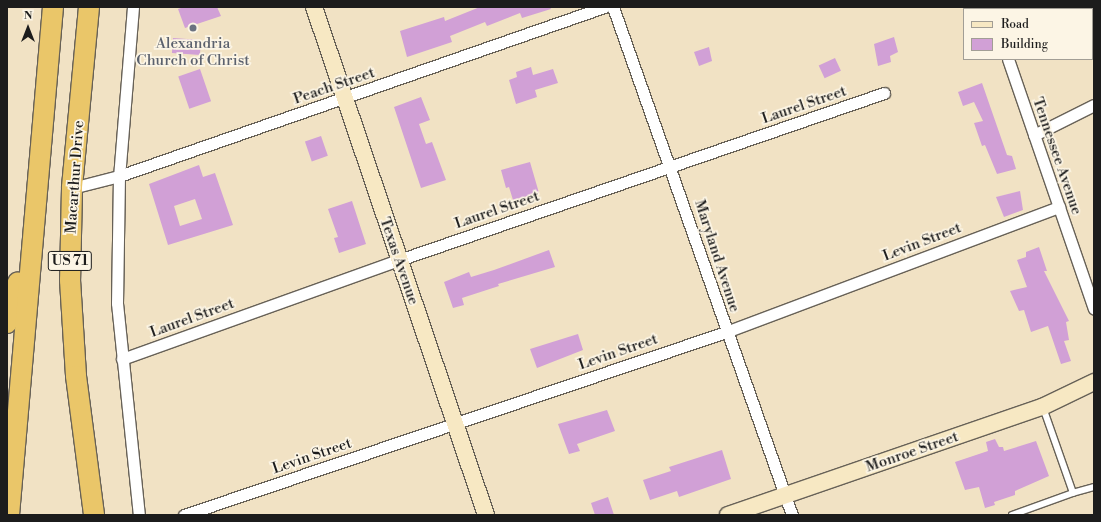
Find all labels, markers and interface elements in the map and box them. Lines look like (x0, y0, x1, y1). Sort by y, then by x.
north arrow (8, 8, 48, 48)
legend (963, 8, 1093, 60)
text: N (24, 9, 32, 23)
text: Road (1001, 17, 1029, 32)
marker: Alexandria Church of Christ (188, 23, 198, 33)
place label: Alexandria Church of Christ (136, 34, 250, 69)
text: Building (1001, 37, 1048, 52)
street label: Peach Street (291, 64, 377, 108)
street label: Laurel Street (759, 82, 849, 128)
street label: Tennessee Avenue (1028, 95, 1086, 217)
street label: Macarthur Drive (62, 120, 88, 234)
street label: Laurel Street (452, 187, 542, 233)
street label: Maryland Avenue (690, 197, 744, 315)
street label: Texas Avenue (376, 215, 422, 307)
street label: Levin Street (880, 219, 964, 265)
road number: US 71 (47, 249, 93, 273)
street label: Laurel Street (147, 294, 237, 342)
street label: Levin Street (576, 330, 660, 374)
street label: Monroe Street (863, 428, 961, 476)
street label: Levin Street (270, 434, 354, 478)

